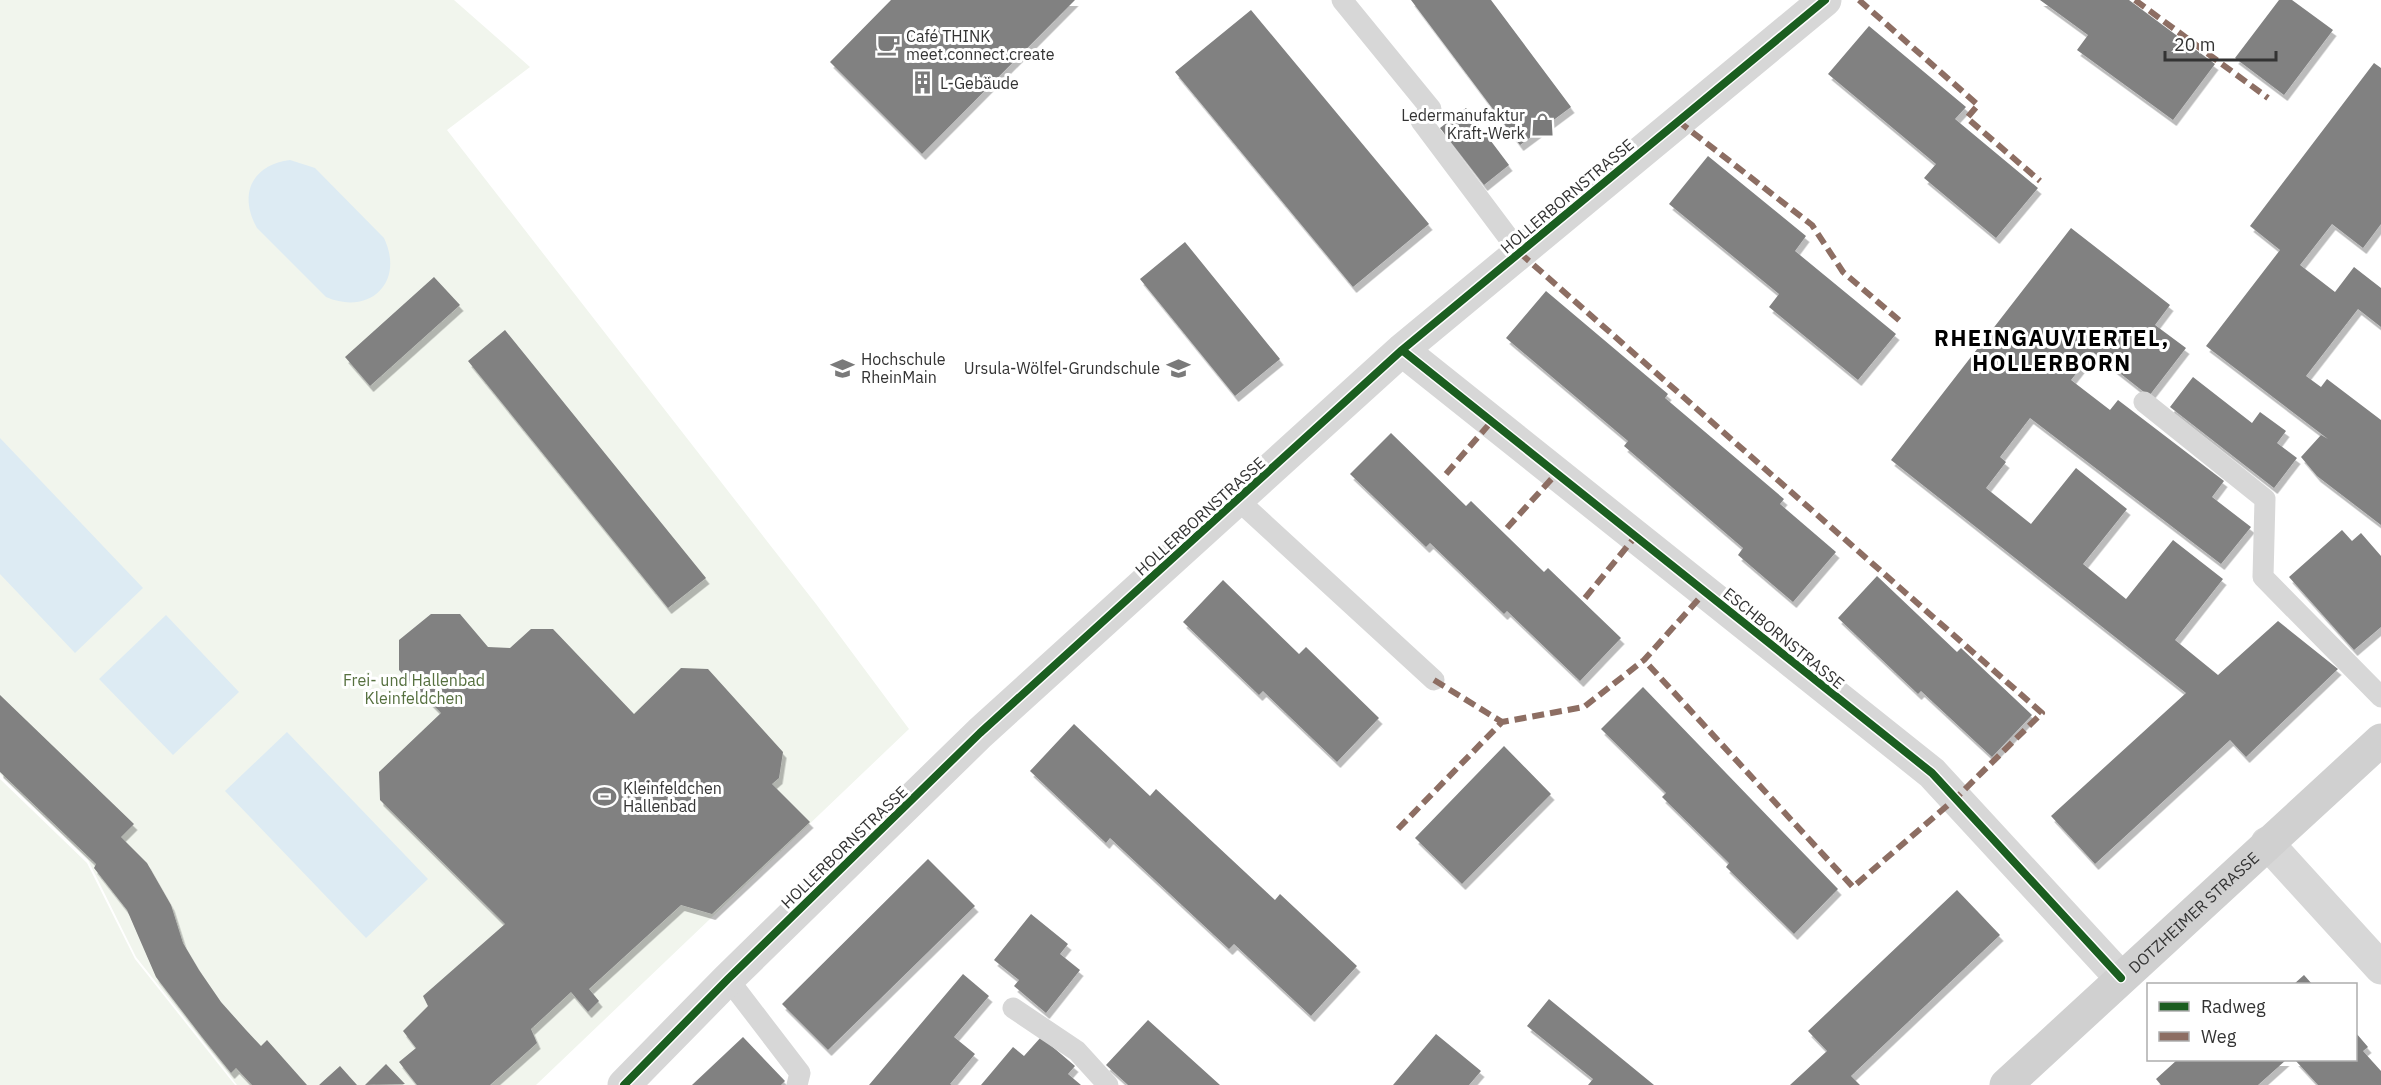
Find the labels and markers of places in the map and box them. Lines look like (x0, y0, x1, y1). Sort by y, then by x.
place label: Café THINK meet.connect.create (906, 26, 1055, 64)
cafe icon: Café THINK meet.connect.create (875, 32, 901, 58)
building icon: L-Gebäude (909, 70, 935, 96)
place label: L-Gebäude (940, 73, 1019, 93)
place label: Ledermanufaktur Kraft-Werk (1401, 105, 1526, 143)
shop icon: Ledermanufaktur Kraft-Werk (1530, 111, 1556, 137)
place label: Hochschule RheinMain (861, 349, 946, 387)
school or university icon: Hochschule RheinMain (830, 355, 856, 381)
school or university icon: Ursula-Wölfel-Grundschule (1165, 355, 1191, 381)
place label: Ursula-Wölfel-Grundschule (964, 358, 1160, 378)
place label: Kleinfeldchen Hallenbad (623, 778, 722, 816)
sports icon: Kleinfeldchen Hallenbad (592, 784, 618, 810)

